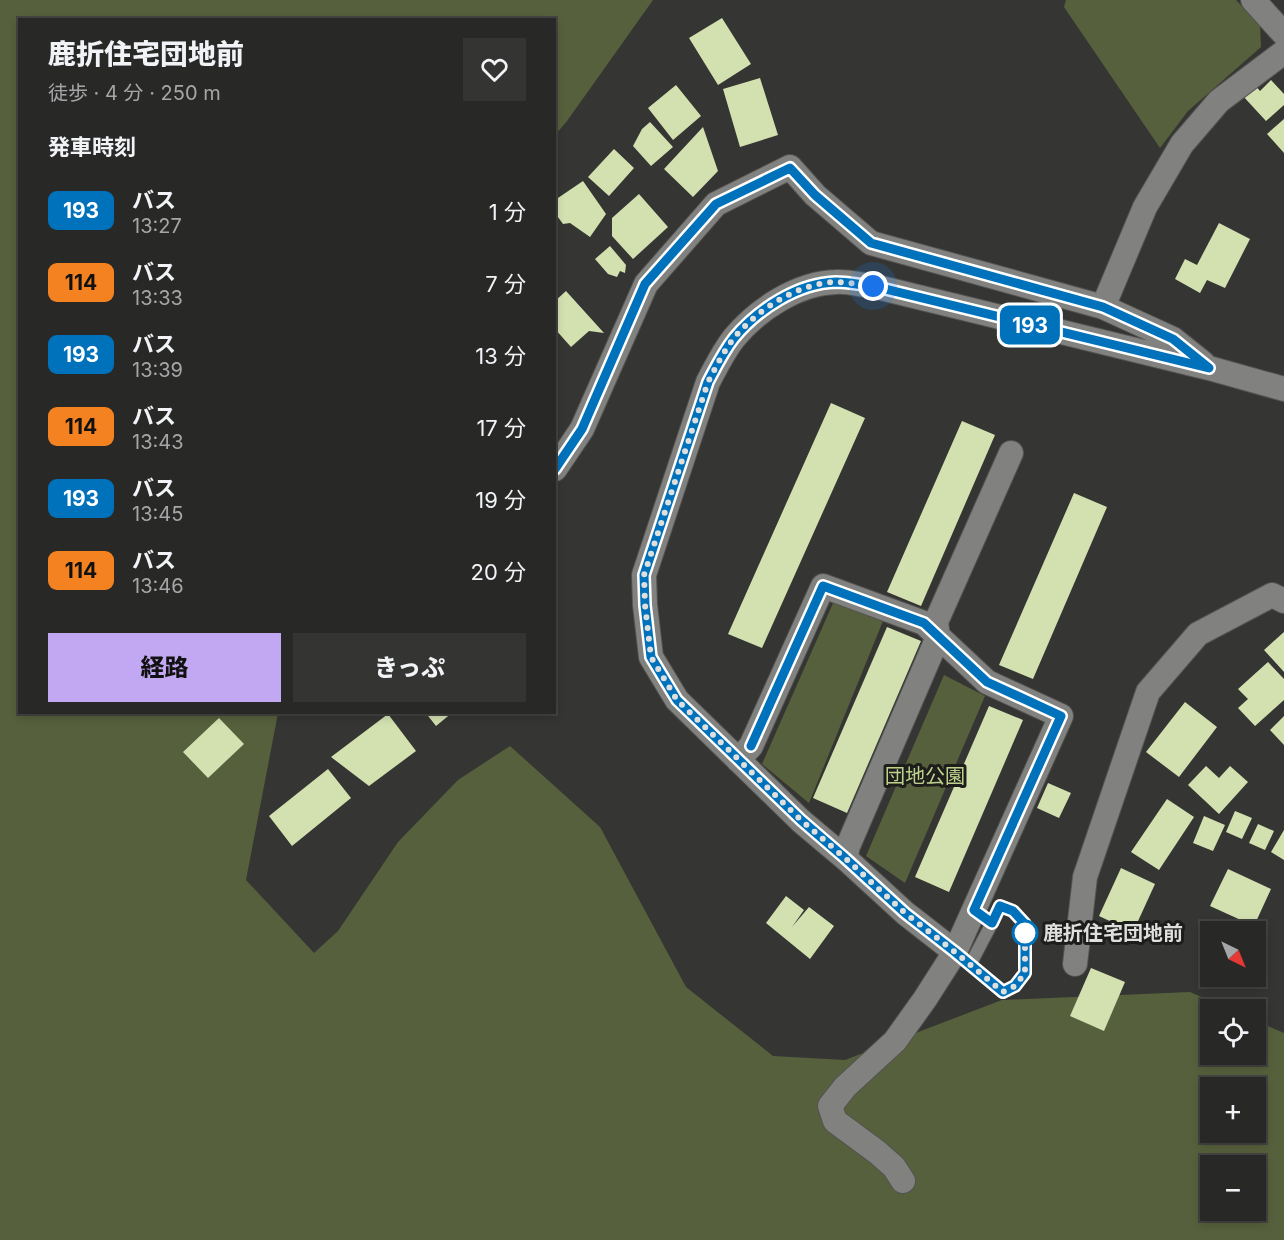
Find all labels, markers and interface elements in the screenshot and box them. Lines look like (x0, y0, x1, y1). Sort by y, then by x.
text: 鹿折住宅団地前 (48, 37, 244, 71)
button: heart (463, 38, 526, 101)
text: 徒歩 · 4 分 · 250 m (48, 81, 221, 105)
text: 発車時刻 (48, 134, 136, 160)
text: バス (132, 187, 176, 213)
text: 193 (63, 198, 99, 223)
text: 1 分 (489, 199, 526, 225)
text: 13:27 (132, 214, 182, 238)
text: バス (132, 259, 176, 285)
text: 114 (65, 270, 97, 295)
text: 7 分 (485, 271, 526, 297)
your location (858, 271, 888, 301)
text: 13:33 (132, 286, 183, 310)
line badge: 193 (996, 306, 1064, 344)
text: 193 (1012, 313, 1048, 338)
text: バス (132, 331, 176, 357)
text: 193 (63, 342, 99, 367)
text: 13 分 (475, 343, 526, 369)
text: 13:39 (132, 358, 183, 382)
text: バス (132, 403, 176, 429)
text: 114 (65, 414, 97, 439)
text: 17 分 (476, 415, 526, 441)
text: 13:43 (132, 430, 184, 454)
text: バス (132, 475, 176, 501)
text: 193 (63, 486, 99, 511)
text: 19 分 (475, 487, 526, 513)
text: 13:45 (132, 502, 183, 526)
text: バス (132, 547, 176, 573)
text: 114 (65, 558, 97, 583)
text: 20 分 (471, 559, 526, 585)
text: 13:46 (132, 574, 184, 598)
button: 経路 (48, 633, 281, 702)
button: きっぷ (293, 633, 526, 702)
park label: 団地公園 (885, 764, 965, 788)
marker: 鹿折住宅団地前 (1012, 920, 1038, 946)
place label: 鹿折住宅団地前 (1043, 921, 1183, 945)
north arrow (1200, 921, 1266, 987)
map controls (1200, 921, 1266, 1221)
button: locate (1200, 999, 1266, 1065)
button: + (1200, 1077, 1266, 1143)
button: − (1200, 1155, 1266, 1221)

